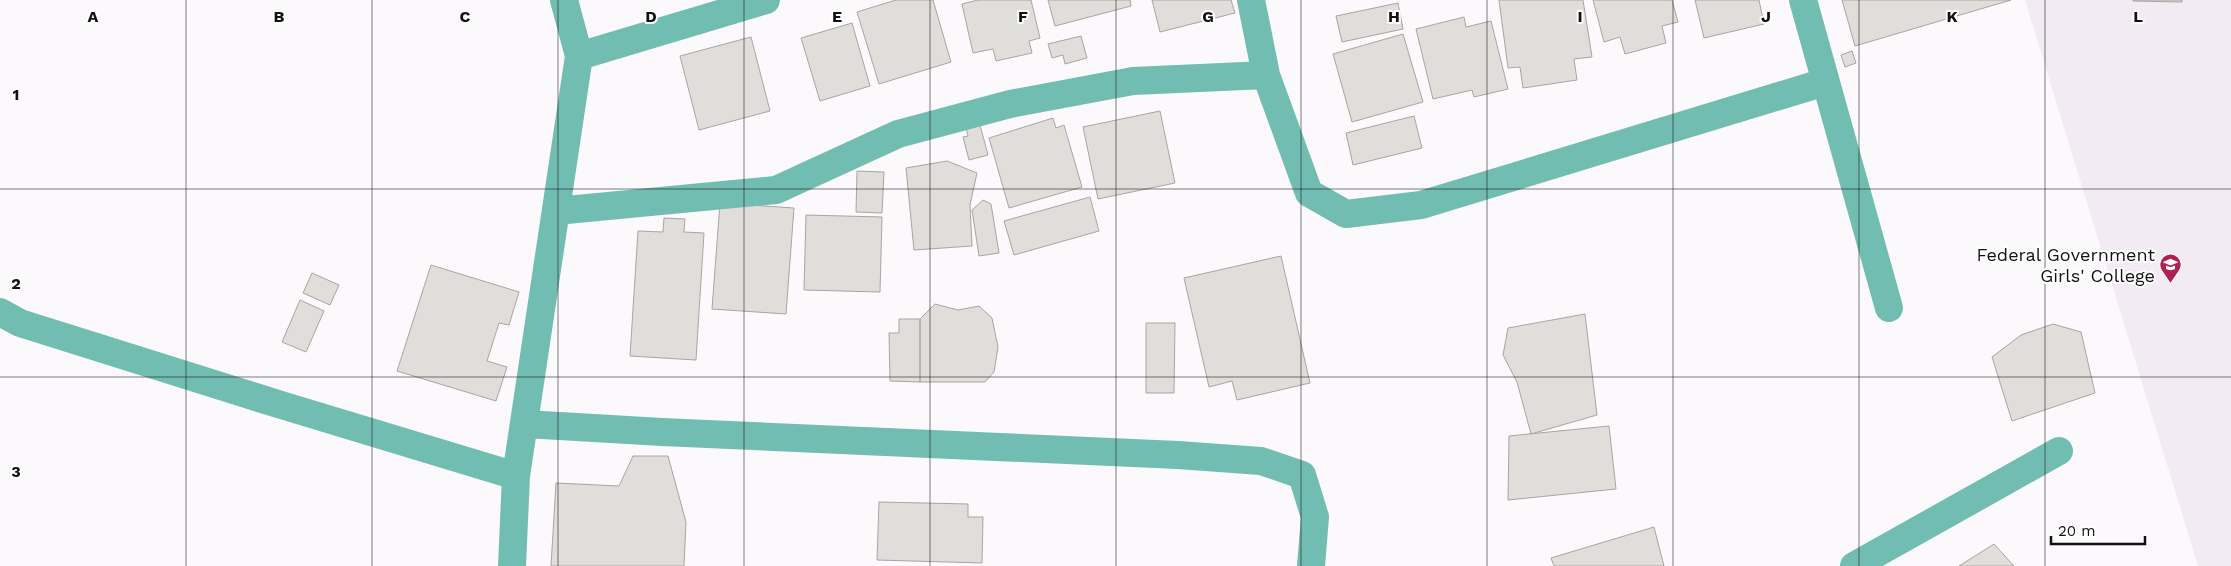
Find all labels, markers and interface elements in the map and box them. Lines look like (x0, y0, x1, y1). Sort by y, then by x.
text: A (88, 7, 99, 26)
text: B (274, 7, 285, 26)
text: C (460, 7, 471, 26)
text: D (645, 7, 657, 26)
text: E (832, 7, 842, 26)
text: F (1018, 7, 1028, 26)
text: G (1202, 7, 1214, 26)
text: H (1388, 7, 1400, 26)
text: I (1577, 7, 1583, 26)
text: J (1761, 7, 1771, 26)
text: K (1946, 7, 1958, 26)
text: L (2133, 7, 2143, 26)
text: 1 (13, 85, 19, 104)
place label: Federal Government Girls' College (1976, 244, 2155, 286)
school or university icon: Federal Government Girls' College (2159, 252, 2183, 283)
text: 2 (11, 274, 21, 293)
text: 3 (11, 462, 21, 481)
scale bar (2051, 514, 2145, 546)
text: 20 m (2058, 522, 2096, 540)

